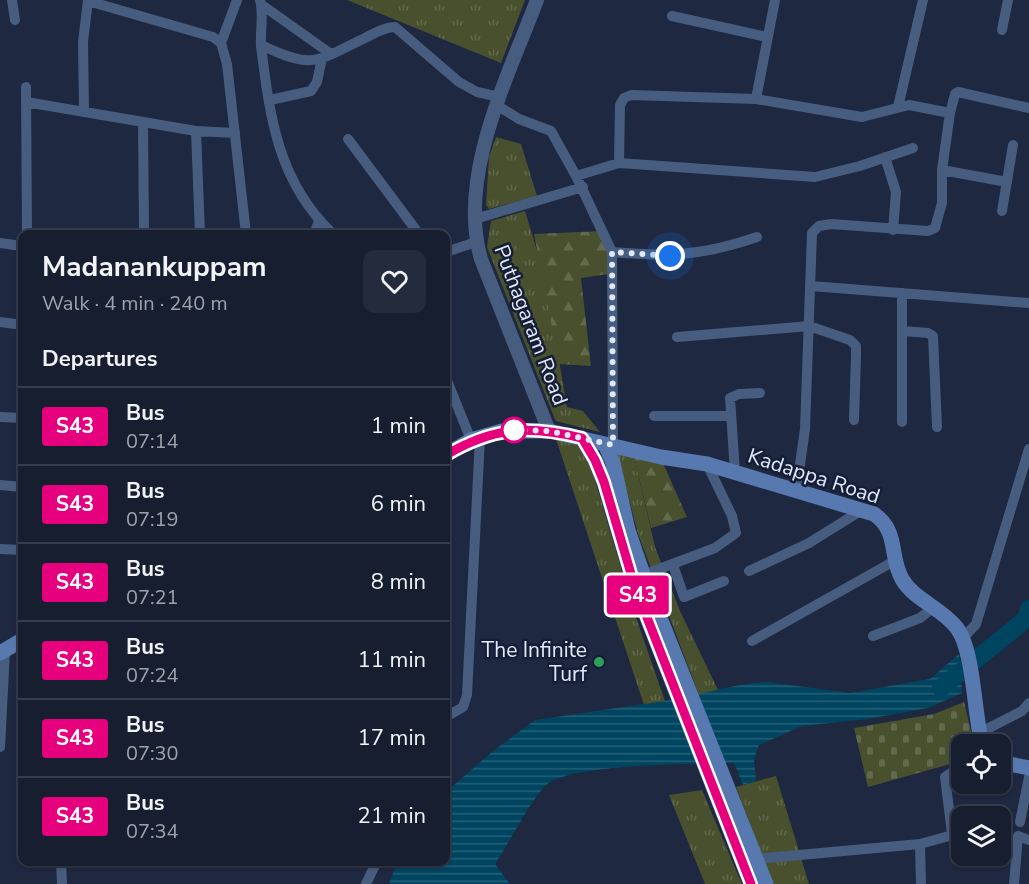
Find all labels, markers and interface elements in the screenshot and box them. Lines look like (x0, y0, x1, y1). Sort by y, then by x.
street label: Puthagaram Road (488, 241, 574, 409)
your location (655, 241, 685, 271)
text: Madanankuppam (42, 248, 267, 286)
button: heart (363, 250, 426, 313)
text: Walk · 4 min · 240 m (42, 290, 228, 317)
text: Departures (42, 344, 157, 374)
text: Bus (126, 398, 165, 428)
text: 1 min (371, 411, 426, 441)
text: S43 (56, 412, 94, 440)
unlabelled marker (501, 417, 527, 443)
text: 07:14 (126, 428, 179, 455)
street label: Kadappa Road (744, 441, 884, 511)
text: Bus (126, 476, 165, 506)
text: 6 min (371, 489, 426, 519)
text: S43 (56, 490, 94, 518)
text: 07:19 (126, 506, 179, 533)
text: Bus (126, 554, 165, 584)
text: 8 min (371, 567, 426, 597)
text: S43 (56, 568, 94, 596)
line badge: S43 (604, 576, 672, 614)
text: S43 (619, 581, 657, 609)
text: 07:21 (126, 584, 179, 611)
text: Bus (126, 632, 165, 662)
place label: The Infinite Turf (482, 636, 588, 688)
text: 11 min (358, 645, 426, 675)
text: S43 (56, 646, 94, 674)
marker: The Infinite Turf (592, 655, 606, 669)
text: 07:24 (126, 662, 179, 689)
text: Bus (126, 710, 165, 740)
text: 17 min (358, 723, 426, 753)
text: S43 (56, 724, 94, 752)
map controls (951, 734, 1011, 866)
button: locate (951, 734, 1011, 794)
text: 07:30 (126, 740, 179, 767)
text: Bus (126, 788, 165, 818)
text: 21 min (358, 801, 426, 831)
text: S43 (56, 802, 94, 830)
button: layers (951, 806, 1011, 866)
text: 07:34 (126, 818, 179, 845)

